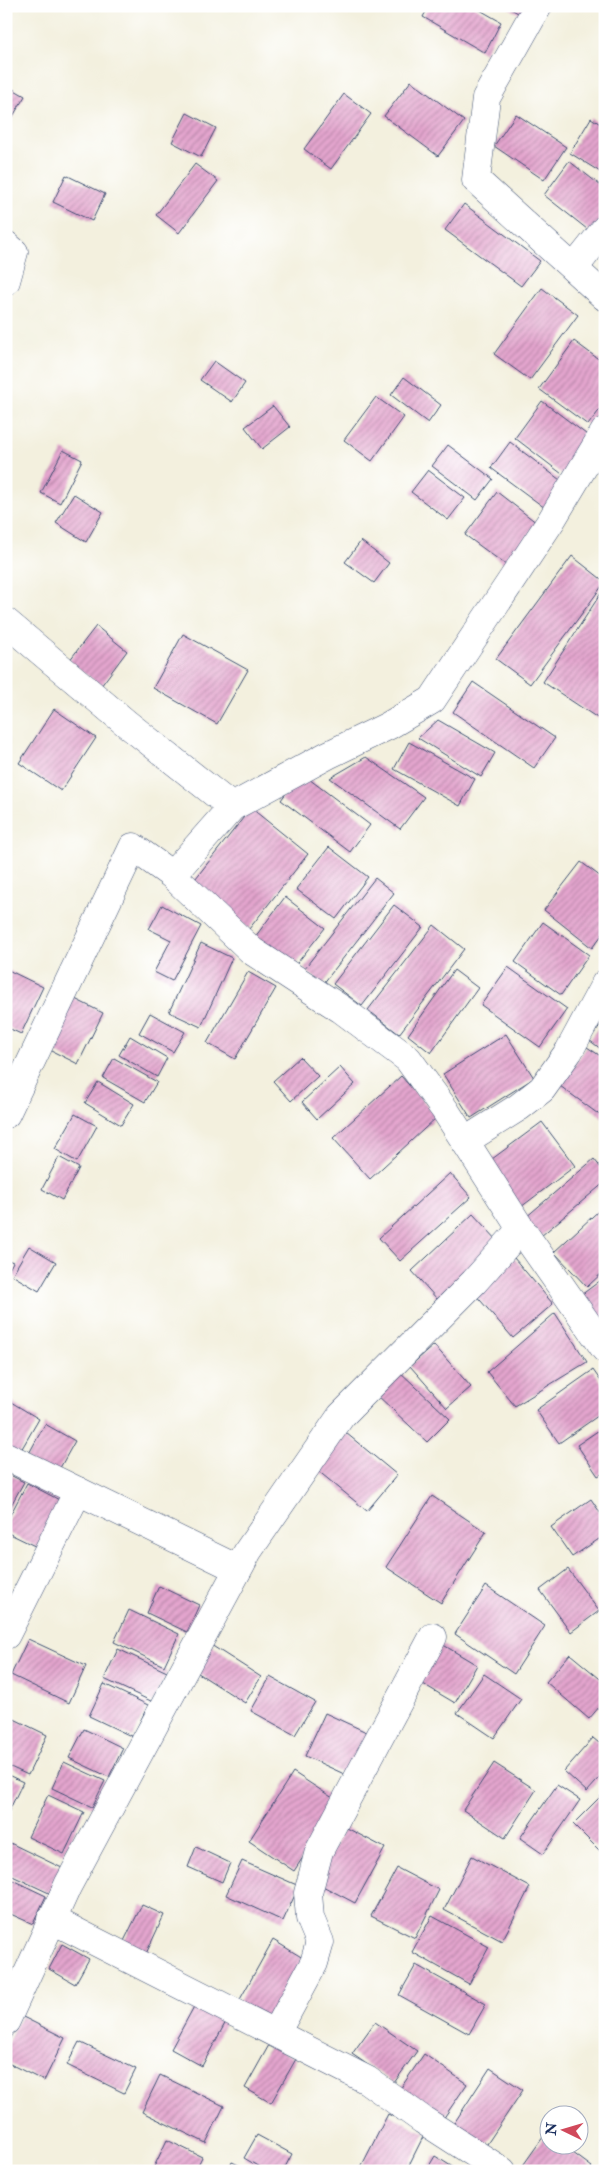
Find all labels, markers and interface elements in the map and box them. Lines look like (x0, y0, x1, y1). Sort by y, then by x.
north arrow (538, 2104, 588, 2154)
text: N (542, 2121, 561, 2137)

